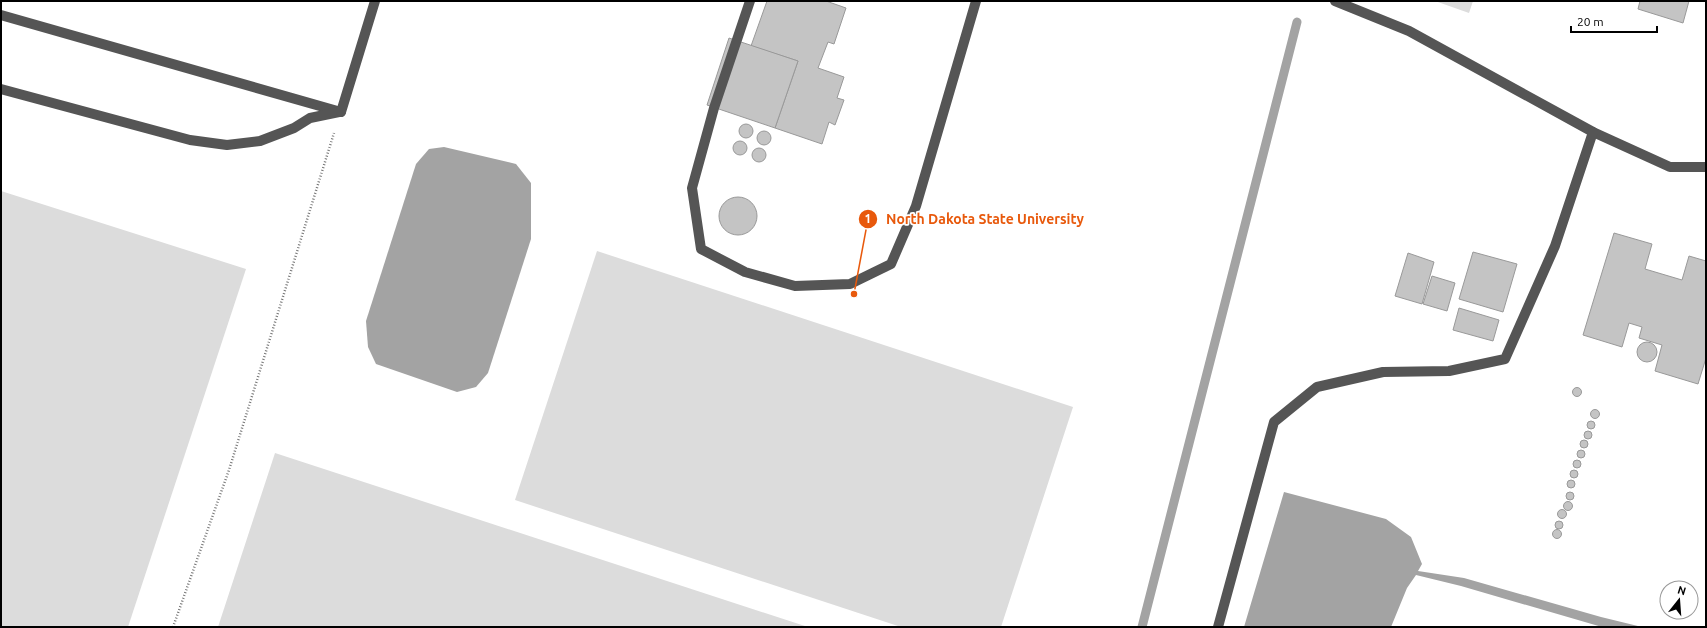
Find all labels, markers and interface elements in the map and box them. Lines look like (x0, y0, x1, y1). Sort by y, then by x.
scale bar (1571, 8, 1657, 34)
text: 20 m (1577, 15, 1604, 28)
callout: North Dakota State University (858, 206, 1092, 232)
text: North Dakota State University (886, 211, 1085, 227)
text: 1 (865, 212, 871, 225)
north arrow (1659, 580, 1699, 620)
text: N (1676, 583, 1688, 597)

